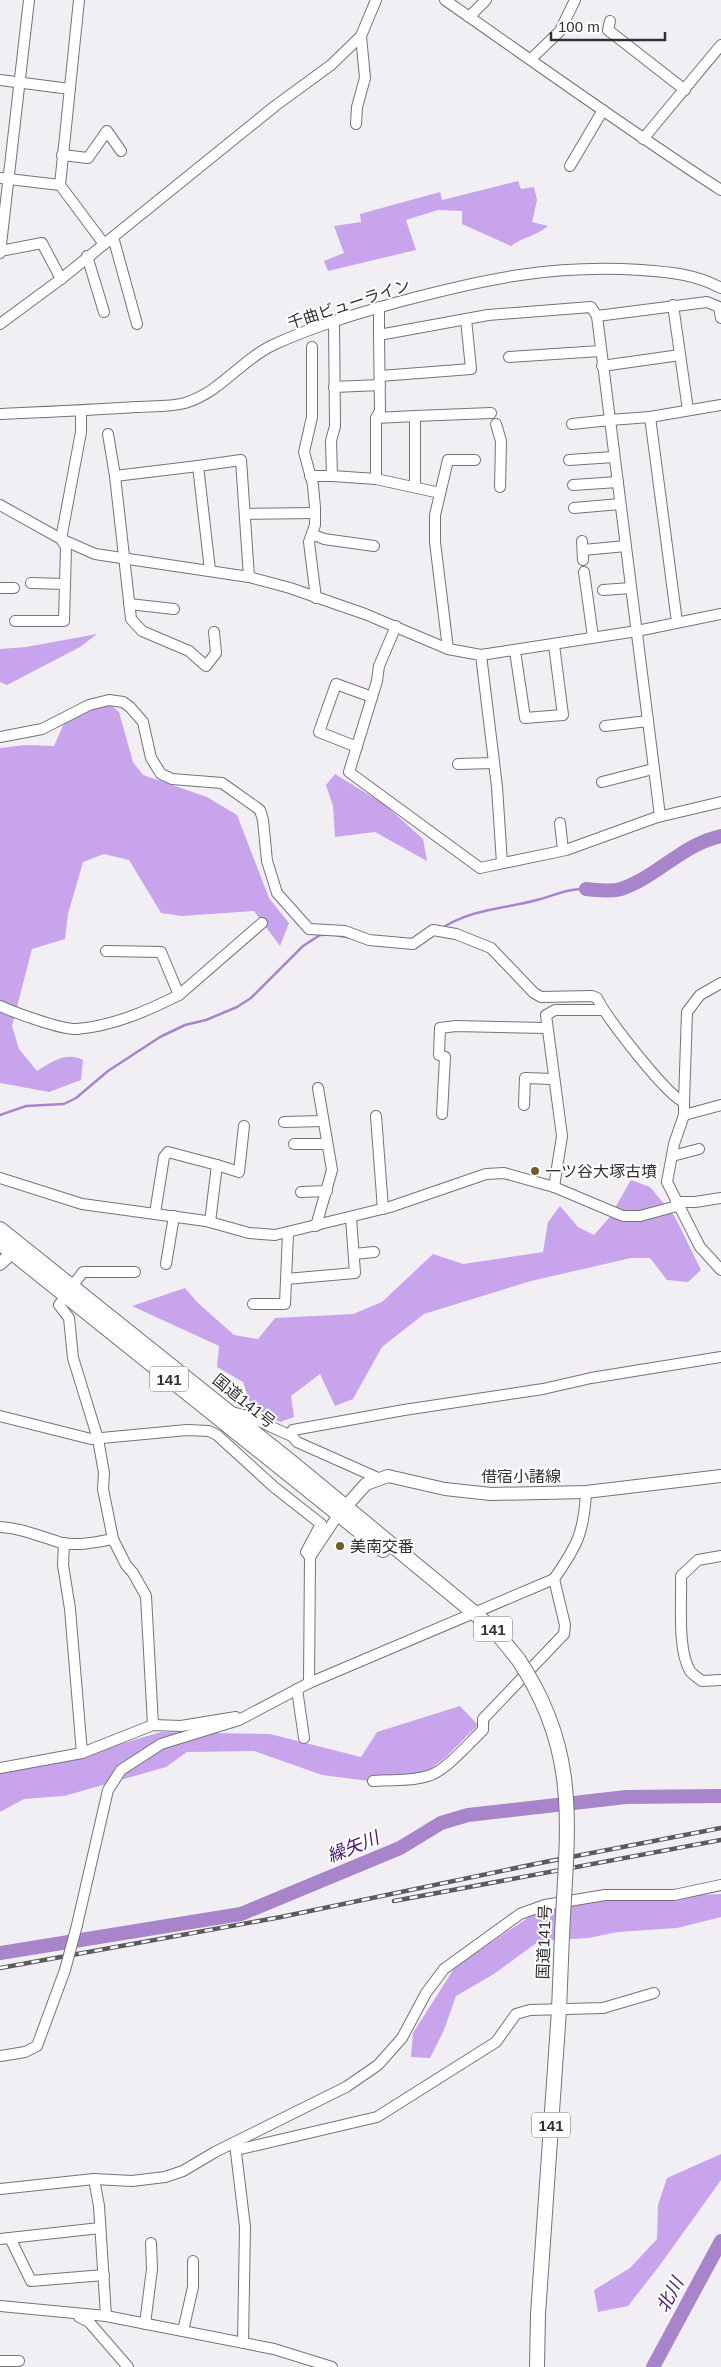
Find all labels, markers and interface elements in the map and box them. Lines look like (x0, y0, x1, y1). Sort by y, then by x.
scale bar (551, 10, 665, 42)
text: 100 m (558, 18, 600, 35)
street label: 千曲ビューライン (285, 276, 413, 332)
place label: 一ツ谷大塚古墳 (545, 1163, 657, 1180)
marker: 一ツ谷大塚古墳 (529, 1165, 541, 1177)
road number: 141 (150, 1366, 188, 1392)
street label: 国道141号 (210, 1371, 278, 1431)
street label: 借宿小諸線 (481, 1468, 561, 1485)
place label: 美南交番 (350, 1538, 414, 1555)
marker: 美南交番 (334, 1540, 346, 1552)
road number: 141 (474, 1616, 512, 1642)
water label: 繰矢川 (324, 1827, 384, 1866)
street label: 国道141号 (534, 1904, 554, 1980)
road number: 141 (532, 2112, 570, 2138)
water label: 北川 (653, 2273, 688, 2316)

